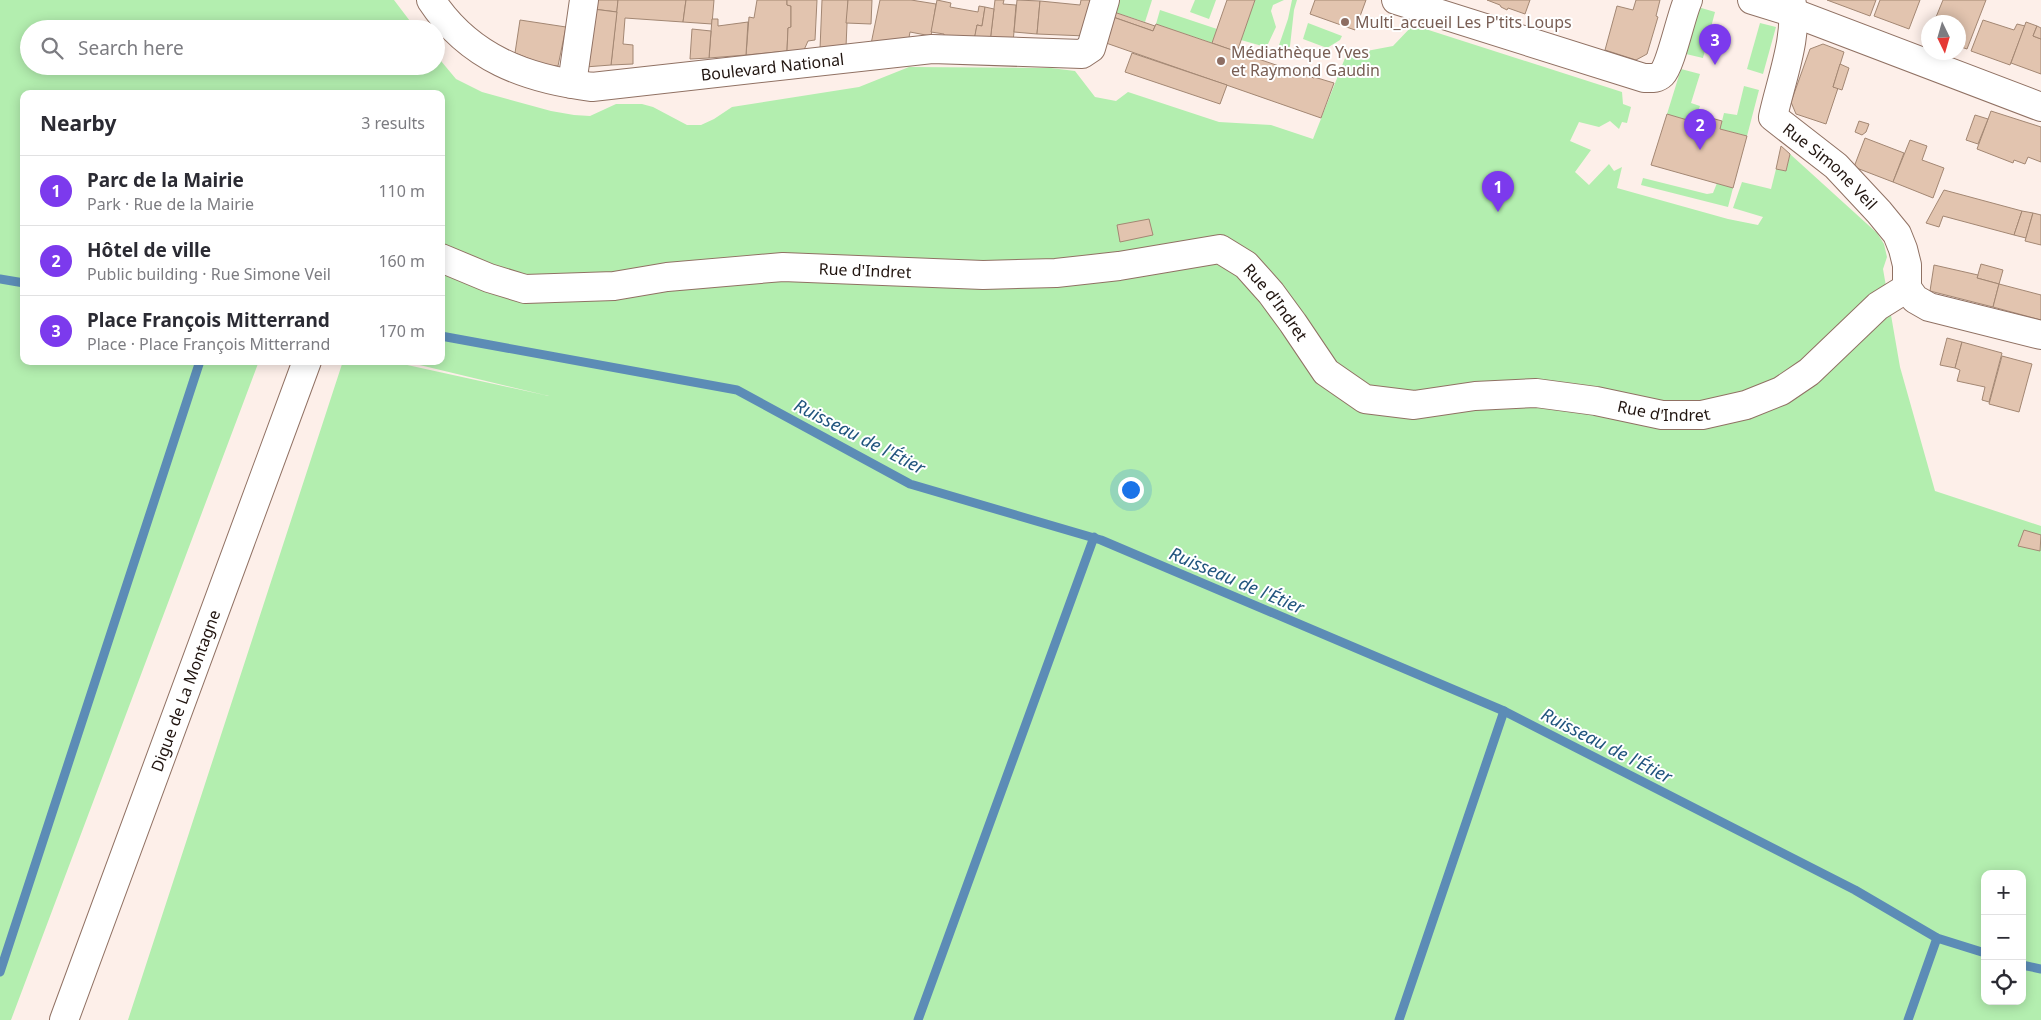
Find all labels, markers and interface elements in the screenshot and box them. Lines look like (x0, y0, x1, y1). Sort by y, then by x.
place label: Multi_accueil Les P'tits Loups (1355, 11, 1572, 33)
north arrow (1921, 15, 1966, 60)
marker: Multi_accueil Les P'tits Loups (1339, 16, 1351, 28)
search box (20, 20, 445, 75)
pin: 3 (1699, 24, 1731, 65)
icon: search (38, 34, 66, 62)
text: Search here (78, 35, 184, 61)
place label: Médiathèque Yves et Raymond Gaudin (1231, 41, 1380, 81)
street label: Boulevard National (700, 48, 845, 86)
marker: Médiathèque Yves et Raymond Gaudin (1215, 55, 1227, 67)
text: Nearby (40, 109, 116, 137)
pin: 2 (1684, 109, 1716, 150)
text: 3 results (361, 112, 425, 134)
street label: Rue Simone Veil (1778, 118, 1882, 214)
text: Parc de la Mairie (87, 167, 244, 193)
pin: 1 (1482, 171, 1514, 212)
text: 1 (51, 180, 61, 202)
text: 110 m (378, 180, 425, 202)
text: Park · Rue de la Mairie (87, 193, 254, 215)
text: Hôtel de ville (87, 237, 211, 263)
text: 2 (51, 250, 61, 272)
text: 160 m (378, 250, 425, 272)
street label: Rue d'Indret (818, 257, 912, 283)
street label: Rue d'Indret (1239, 259, 1313, 345)
text: Public building · Rue Simone Veil (87, 263, 331, 285)
text: Place François Mitterrand (87, 307, 330, 333)
text: 3 (51, 320, 61, 342)
text: 170 m (378, 320, 425, 342)
text: Place · Place François Mitterrand (87, 333, 330, 355)
water label: Ruisseau de l'Étier (790, 393, 930, 480)
street label: Rue d'Indret (1616, 395, 1712, 426)
your location (1118, 477, 1144, 503)
water label: Ruisseau de l'Étier (1166, 541, 1309, 619)
street label: Digue de La Montagne (146, 607, 225, 775)
water label: Ruisseau de l'Étier (1537, 702, 1677, 789)
map controls (1981, 870, 2026, 1005)
button: + (1981, 870, 2026, 915)
button: − (1981, 915, 2026, 960)
button: locate (1981, 960, 2026, 1005)

